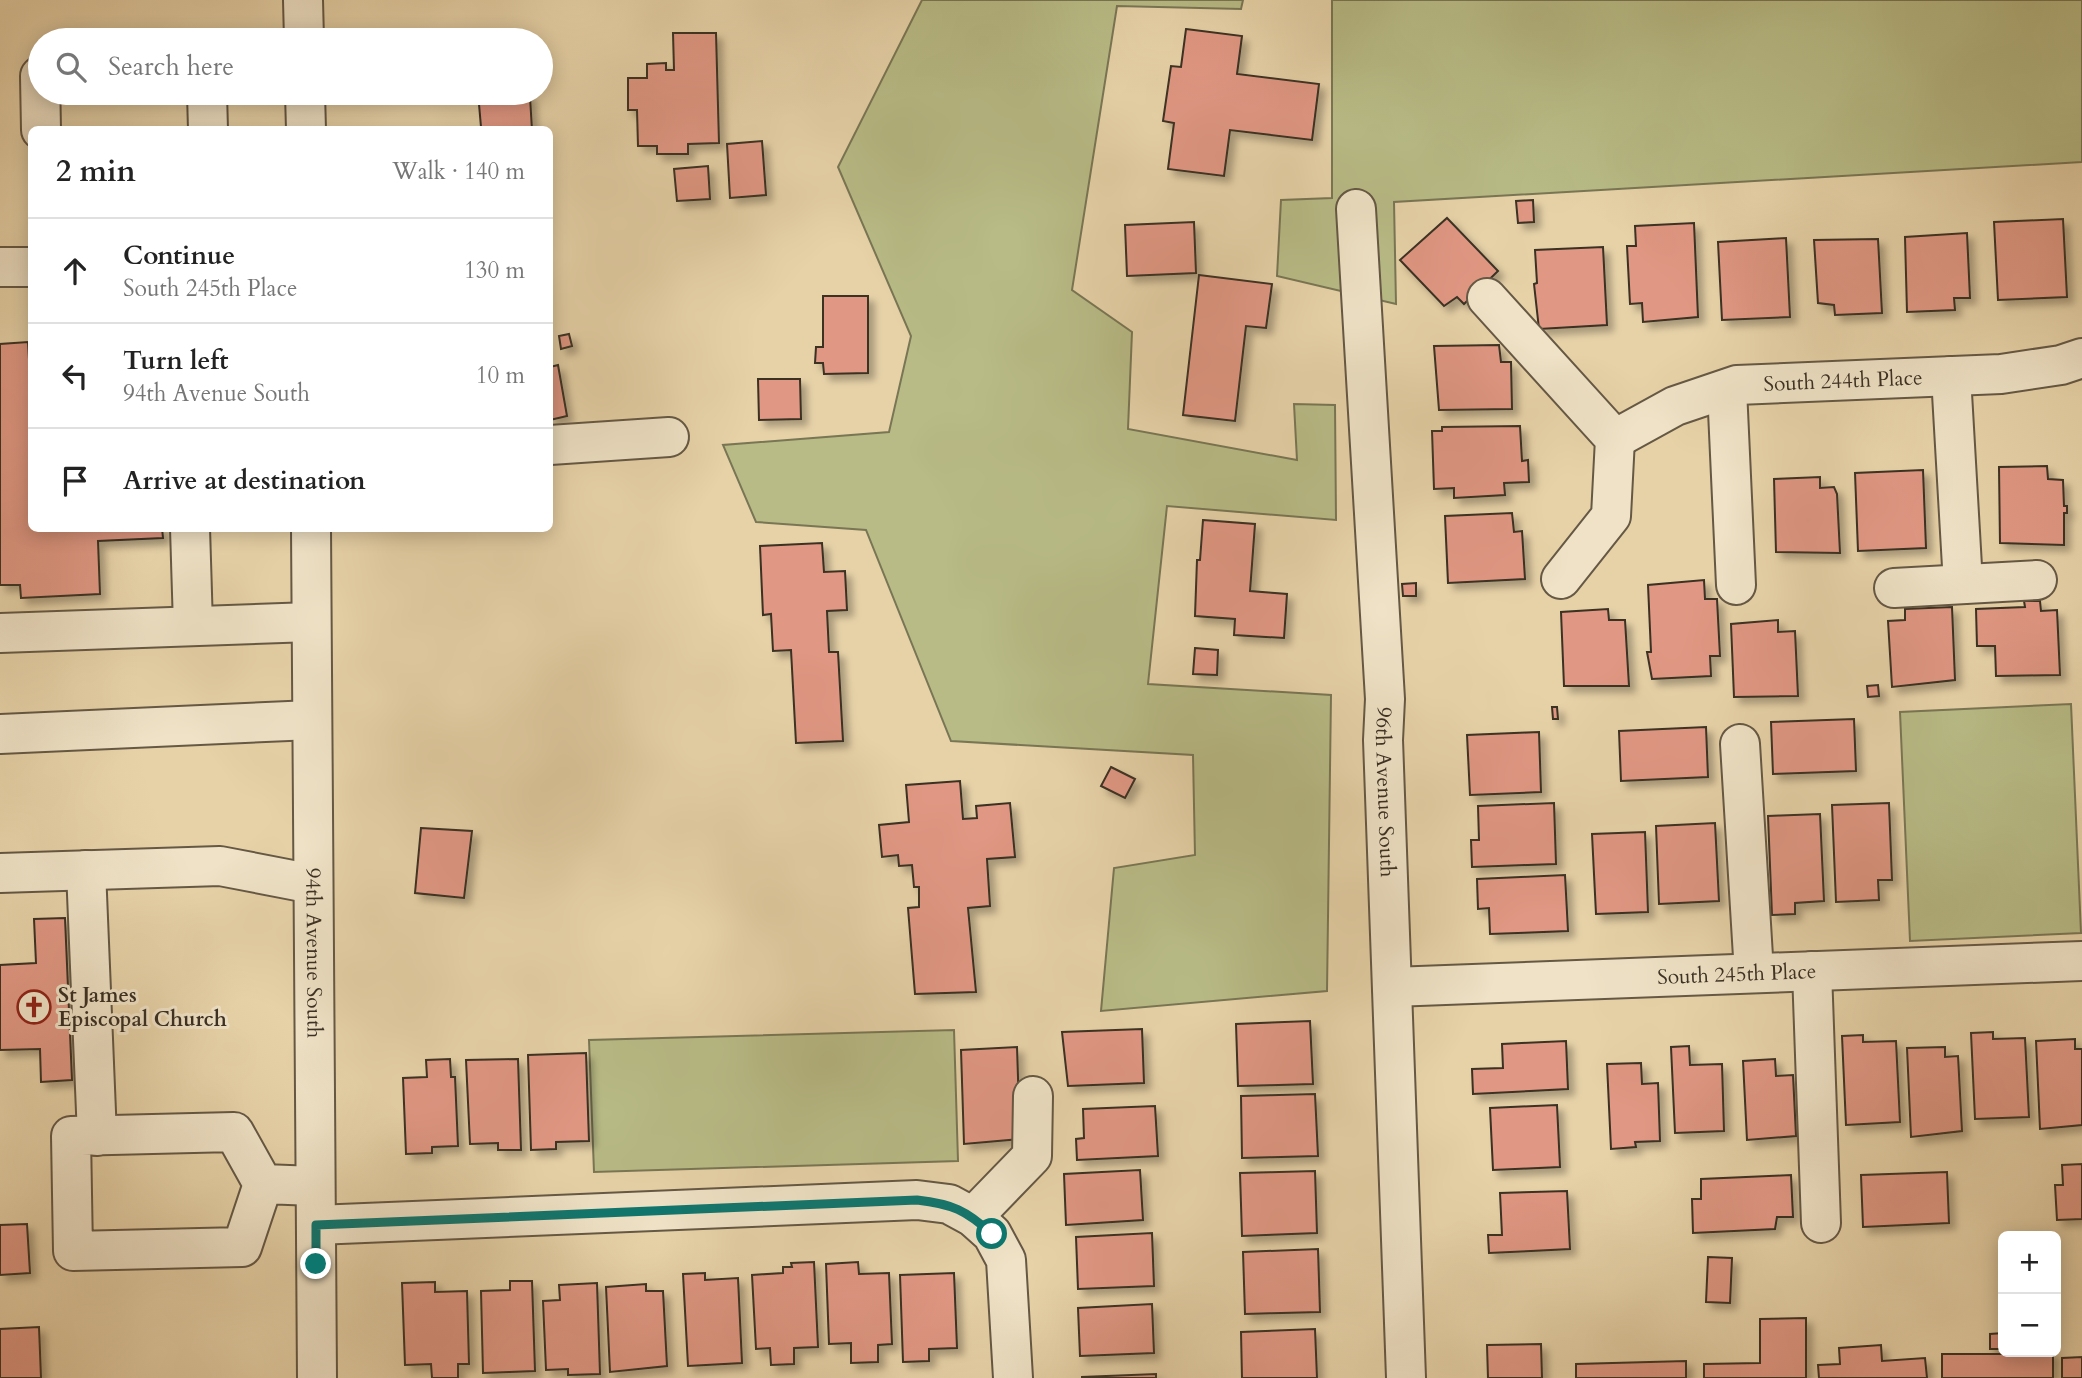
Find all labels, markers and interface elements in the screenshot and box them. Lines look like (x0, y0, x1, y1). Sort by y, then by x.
search box (28, 28, 553, 105)
icon: search (52, 48, 90, 86)
text: Search here (108, 49, 234, 84)
text: 2 min (56, 151, 136, 192)
text: Walk · 140 m (392, 156, 525, 187)
text: Continue (123, 238, 235, 273)
icon: ahead (56, 252, 94, 290)
text: 130 m (464, 255, 525, 286)
text: South 245th Place (123, 273, 297, 304)
text: Turn left (123, 343, 228, 378)
icon: left (56, 357, 94, 395)
text: 10 m (476, 360, 525, 391)
street label: South 244th Place (1763, 363, 1923, 399)
text: 94th Avenue South (123, 378, 310, 409)
icon: arrive (56, 462, 94, 500)
text: Arrive at destination (123, 463, 366, 498)
street label: 96th Avenue South (1368, 706, 1402, 878)
street label: 94th Avenue South (298, 868, 329, 1039)
street label: South 245th Place (1657, 957, 1817, 992)
place label: St James Episcopal Church (58, 981, 227, 1034)
church icon: St James Episcopal Church (15, 988, 53, 1026)
route start (976, 1218, 1007, 1249)
map controls (1998, 1231, 2061, 1357)
button: + (1998, 1231, 2061, 1294)
route end (300, 1248, 331, 1279)
button: − (1998, 1294, 2061, 1357)

